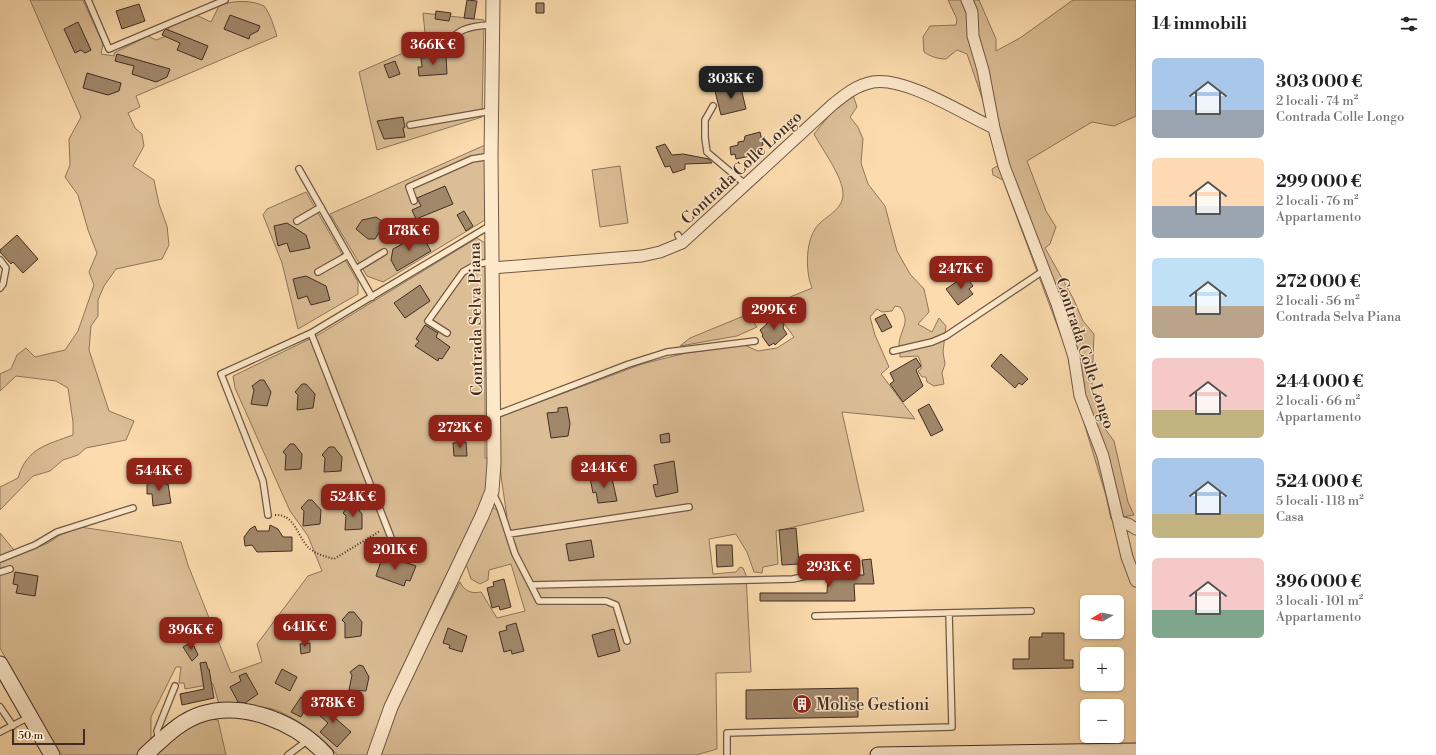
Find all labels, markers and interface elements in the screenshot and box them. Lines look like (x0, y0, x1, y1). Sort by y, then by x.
text: 14 immobili (1152, 13, 1247, 35)
icon: filters (1398, 13, 1420, 35)
pin: 366K € (400, 32, 466, 66)
text: 366K € (410, 37, 456, 53)
pin: 303K € (698, 66, 764, 100)
text: 303K € (708, 71, 754, 87)
text: 303 000 € (1276, 71, 1362, 93)
icon: home (1184, 74, 1232, 122)
text: 2 locali · 74 m² (1276, 93, 1358, 109)
street label: Contrada Colle Longo (677, 107, 806, 229)
text: Contrada Colle Longo (1276, 109, 1404, 125)
text: 299 000 € (1276, 171, 1362, 193)
icon: home (1184, 174, 1232, 222)
text: 2 locali · 76 m² (1276, 193, 1359, 209)
text: Appartamento (1276, 209, 1361, 225)
pin: 178K € (376, 218, 442, 252)
text: 178K € (388, 223, 430, 239)
street label: Contrada Selva Piana (465, 241, 487, 396)
pin: 247K € (928, 256, 994, 290)
text: 247K € (938, 261, 984, 277)
text: 272 000 € (1276, 271, 1360, 293)
icon: home (1184, 274, 1232, 322)
street label: Contrada Colle Longo (1051, 275, 1119, 431)
text: 2 locali · 56 m² (1276, 293, 1360, 309)
pin: 299K € (741, 297, 807, 331)
text: 299K € (751, 302, 797, 318)
text: Contrada Selva Piana (1276, 309, 1401, 325)
text: 244 000 € (1276, 371, 1363, 393)
icon: home (1184, 374, 1232, 422)
text: 2 locali · 66 m² (1276, 393, 1360, 409)
text: Appartamento (1276, 409, 1361, 425)
pin: 272K € (427, 415, 493, 449)
text: 272K € (438, 420, 482, 436)
pin: 244K € (571, 455, 637, 489)
pin: 544K € (126, 458, 192, 492)
text: 244K € (581, 460, 627, 476)
text: 544K € (136, 463, 182, 479)
text: 524 000 € (1276, 471, 1362, 493)
icon: home (1184, 474, 1232, 522)
pin: 524K € (320, 484, 386, 518)
text: 524K € (330, 489, 376, 505)
text: 5 locali · 118 m² (1276, 493, 1364, 509)
text: Casa (1276, 509, 1304, 525)
pin: 201K € (362, 537, 428, 571)
text: 201K € (373, 542, 417, 558)
pin: 293K € (796, 554, 862, 588)
text: 293K € (806, 559, 852, 575)
text: 396 000 € (1276, 571, 1361, 593)
icon: home (1184, 574, 1232, 622)
text: 3 locali · 101 m² (1276, 593, 1363, 609)
north arrow (1080, 595, 1124, 639)
map controls (1080, 595, 1124, 743)
text: Appartamento (1276, 609, 1361, 625)
pin: 641K € (272, 614, 338, 648)
pin: 396K € (158, 617, 224, 651)
text: 641K € (283, 619, 327, 635)
text: 396K € (168, 622, 214, 638)
button: + (1080, 647, 1124, 691)
pin: 378K € (300, 690, 366, 724)
building icon: Molise Gestioni (791, 693, 813, 715)
text: 378K € (311, 695, 355, 711)
place label: Molise Gestioni (816, 695, 929, 715)
button: − (1080, 699, 1124, 743)
scale bar (12, 727, 85, 746)
text: 50 m (18, 729, 43, 743)

